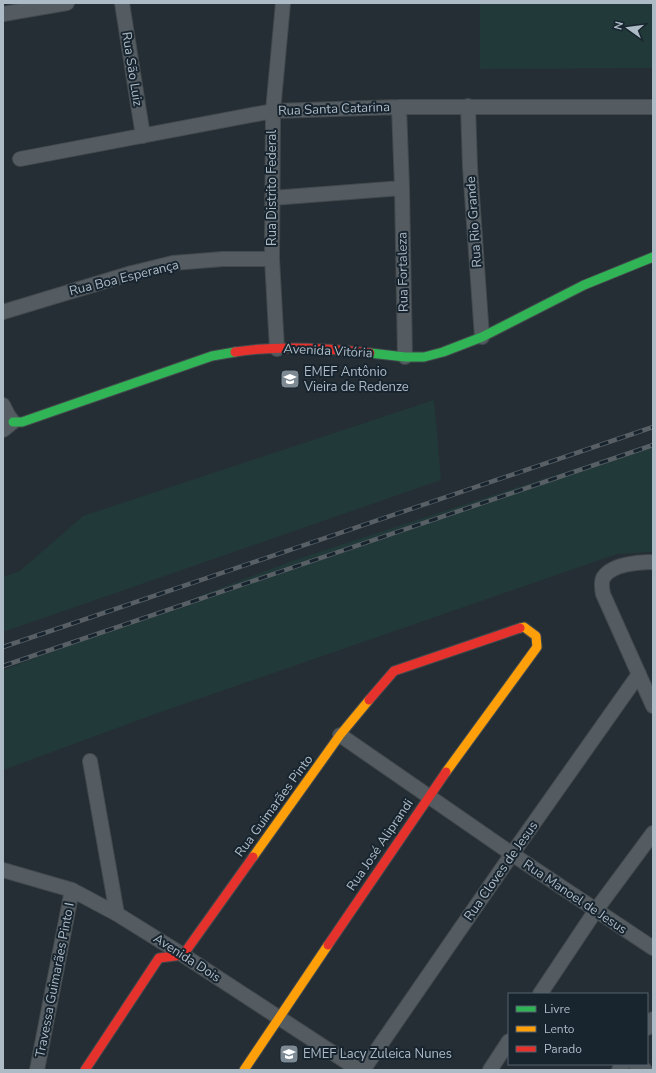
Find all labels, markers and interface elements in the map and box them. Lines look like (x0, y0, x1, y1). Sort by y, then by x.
north arrow (608, 8, 648, 48)
text: N (611, 20, 627, 32)
street label: Rua São Luiz (117, 31, 147, 107)
street label: Rua Santa Catarina (278, 98, 390, 120)
street label: Rua Distrito Federal (263, 130, 281, 246)
street label: Rua Rio Grande (462, 176, 486, 268)
street label: Rua Fortaleza (393, 232, 413, 312)
street label: Rua Boa Esperança (67, 256, 181, 300)
street label: Avenida Vitória (283, 340, 373, 362)
place label: EMEF Antônio Vieira de Redenze (303, 363, 409, 396)
school or university icon: EMEF Antônio Vieira de Redenze (279, 368, 301, 390)
street label: Rua Guimarães Pinto (231, 751, 317, 861)
street label: Rua José Aliprandi (342, 795, 418, 895)
street label: Rua Cloves de Jesus (460, 818, 542, 924)
street label: Rua Manoel de Jesus (520, 856, 630, 938)
street label: Travessa Guimarães Pinto I (31, 901, 79, 1059)
street label: Avenida Dois (150, 929, 224, 987)
legend (508, 993, 648, 1065)
text: Livre (544, 1001, 570, 1017)
text: Lento (544, 1021, 575, 1037)
text: Parado (544, 1041, 582, 1057)
school or university icon: EMEF Lacy Zuleica Nunes (278, 1043, 300, 1065)
place label: EMEF Lacy Zuleica Nunes (303, 1045, 452, 1063)

